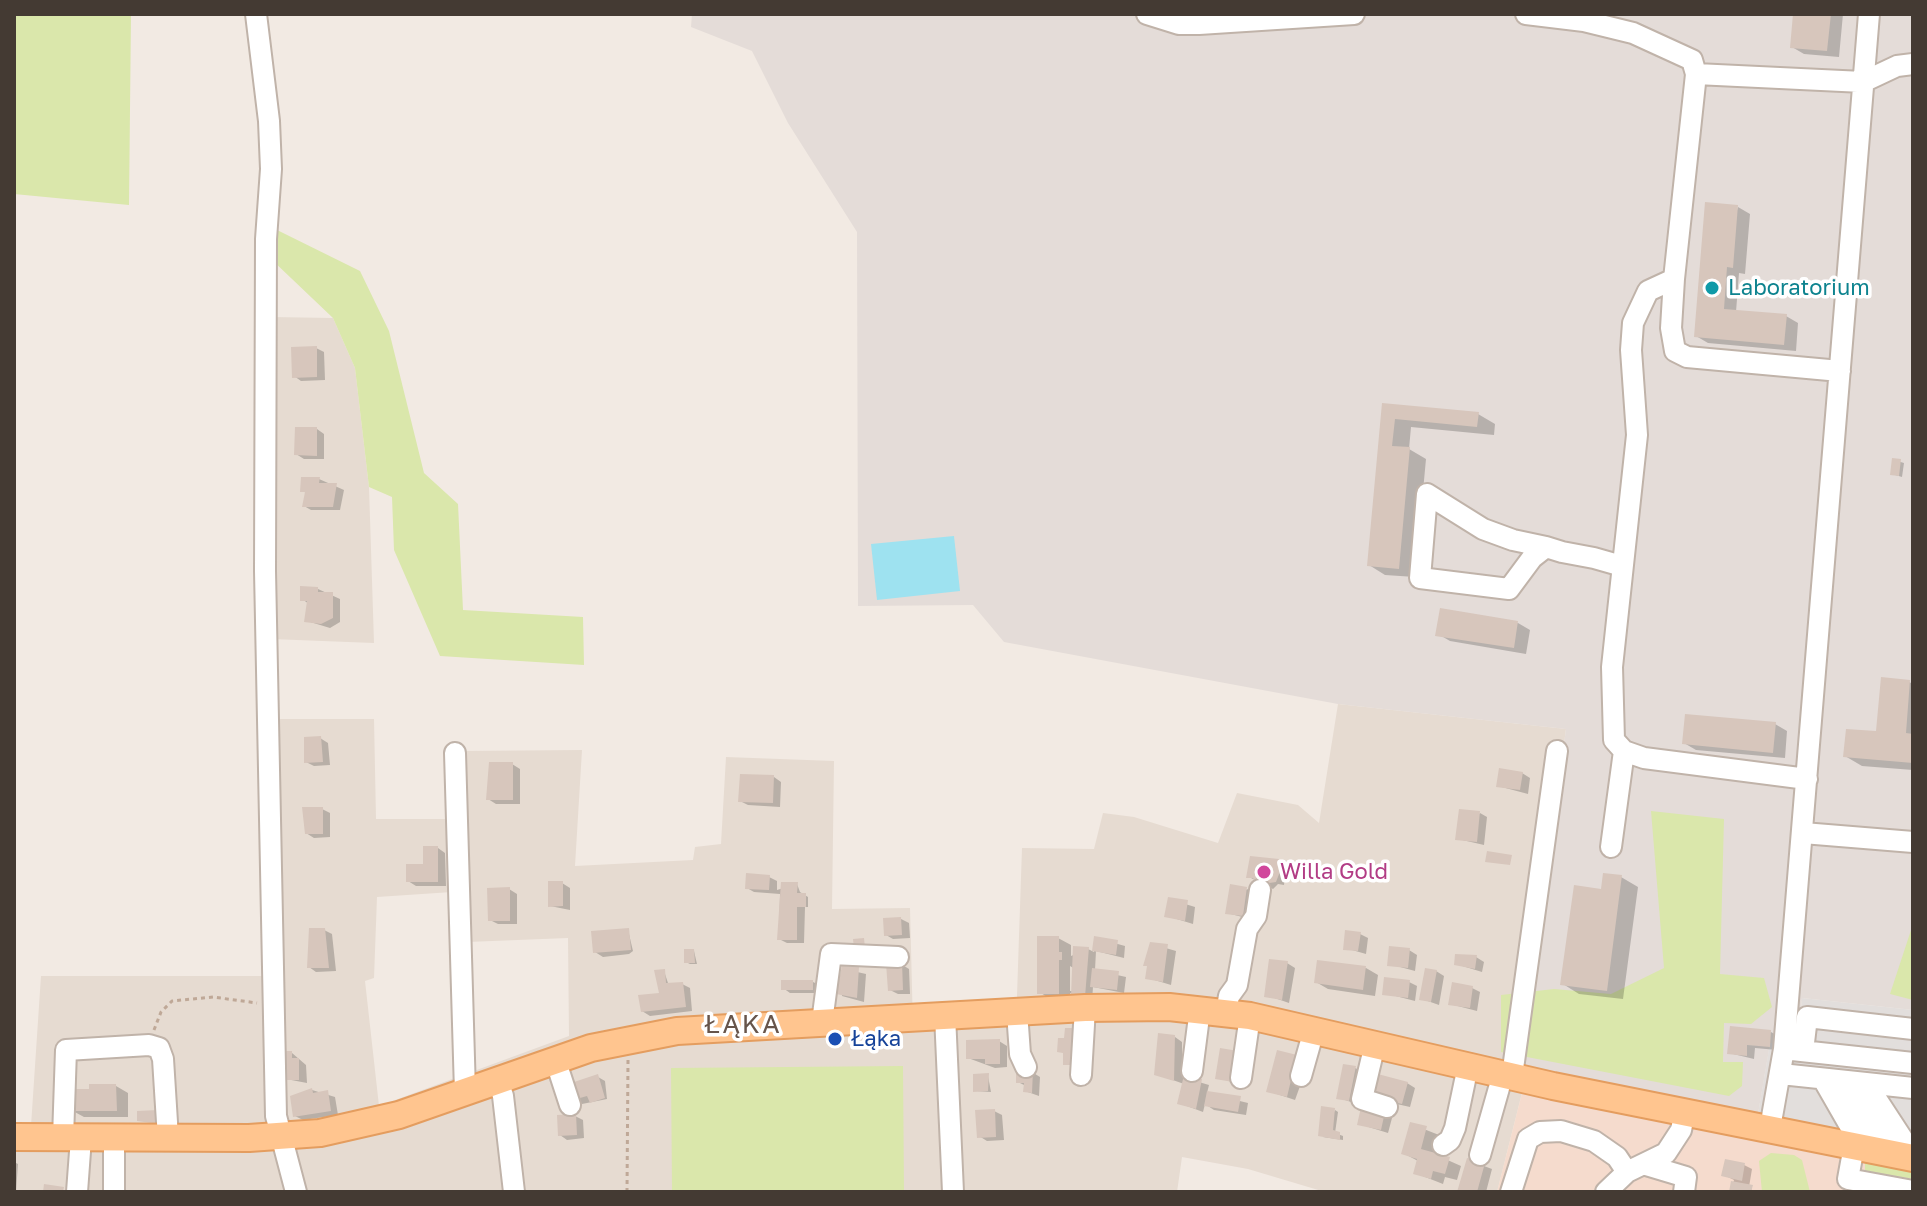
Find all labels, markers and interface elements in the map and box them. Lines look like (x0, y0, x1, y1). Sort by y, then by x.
place label: Laboratorium (1728, 275, 1870, 301)
marker: Laboratorium (1703, 279, 1721, 297)
place label: Willa Gold (1280, 859, 1388, 885)
marker: Willa Gold (1255, 863, 1273, 881)
district label: ŁĄKA (704, 1009, 782, 1041)
place label: Łąka (851, 1026, 901, 1052)
marker: Łąka (826, 1030, 844, 1048)

